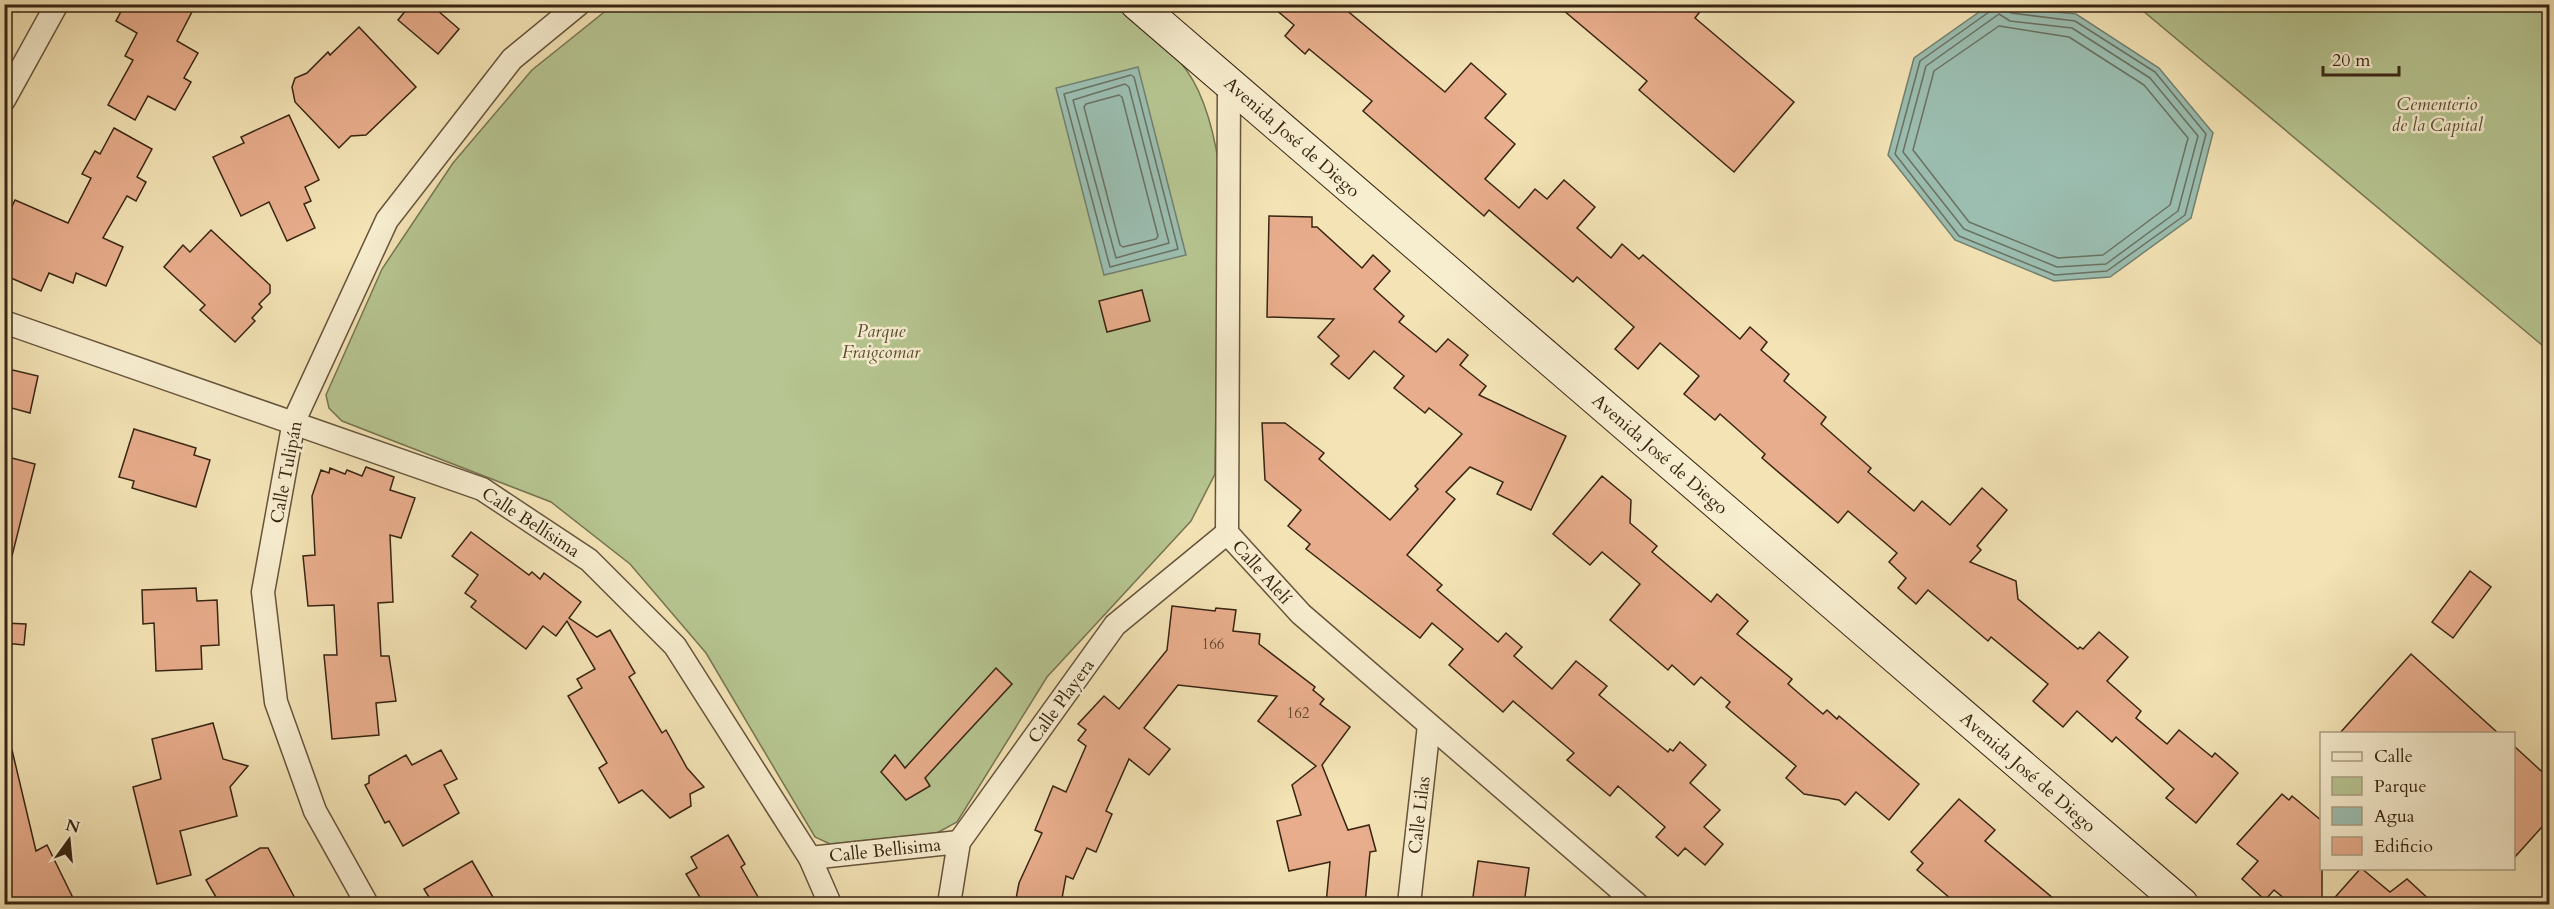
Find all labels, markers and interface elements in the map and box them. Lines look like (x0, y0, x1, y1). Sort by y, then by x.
scale bar (2323, 39, 2400, 77)
text: 20 m (2332, 48, 2371, 73)
street label: Avenida José de Diego (1218, 71, 1365, 204)
park label: Cementerio de la Capital (2391, 92, 2484, 138)
park label: Parque Fraigcomar (842, 319, 921, 365)
street label: Avenida José de Diego (1586, 388, 1733, 521)
street label: Calle Tulipán (264, 418, 309, 526)
street label: Calle Bellísima (477, 481, 585, 564)
street label: Calle Alelí (1226, 535, 1297, 610)
house number: 166 (1201, 634, 1225, 654)
street label: Calle Playera (1022, 654, 1101, 749)
house number: 162 (1286, 703, 1310, 723)
street label: Avenida José de Diego (1954, 706, 2101, 839)
legend (2320, 732, 2515, 870)
text: Calle (2374, 744, 2413, 769)
text: Parque (2374, 774, 2427, 799)
street label: Calle Lilas (1402, 775, 1437, 855)
text: Agua (2374, 804, 2415, 829)
north arrow (39, 810, 99, 870)
text: N (63, 814, 82, 839)
street label: Calle Bellisima (828, 832, 942, 869)
text: Edificio (2374, 834, 2433, 859)

